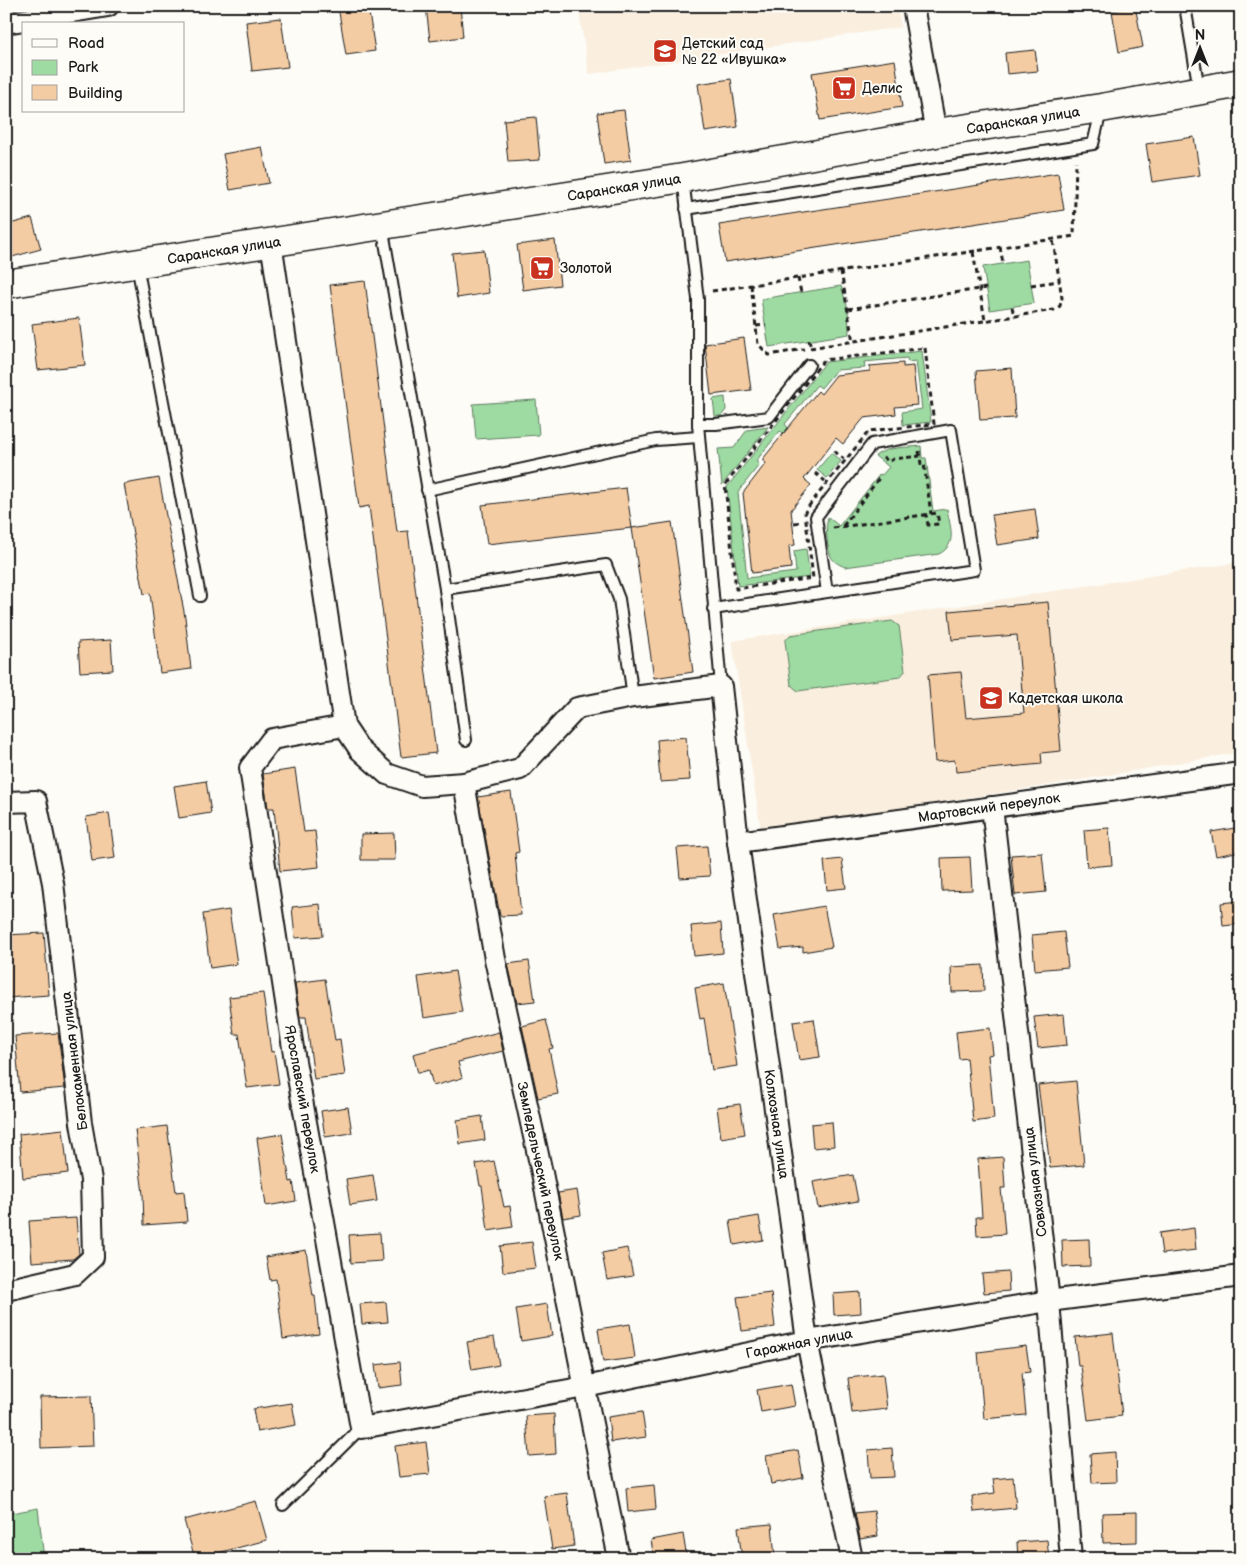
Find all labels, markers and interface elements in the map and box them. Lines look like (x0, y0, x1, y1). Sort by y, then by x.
legend (22, 22, 185, 112)
north arrow (1174, 22, 1224, 72)
text: N (1195, 27, 1205, 44)
text: Road (68, 34, 104, 53)
place label: Детский сад № 22 «Ивушка» (682, 35, 787, 68)
school or university icon: Детский сад № 22 «Ивушка» (652, 38, 678, 64)
text: Park (68, 58, 99, 77)
supermarket icon: Делис (831, 75, 857, 101)
place label: Делис (862, 80, 902, 97)
text: Building (68, 84, 123, 103)
street label: Саранская улица (965, 103, 1082, 138)
street label: Саранская улица (566, 170, 683, 205)
street label: Саранская улица (166, 233, 283, 268)
supermarket icon: Золотой (529, 255, 555, 281)
place label: Золотой (560, 260, 612, 277)
school or university icon: Кадетская школа (978, 685, 1004, 711)
place label: Кадетская школа (1008, 690, 1124, 707)
street label: Мартовский переулок (917, 789, 1062, 826)
street label: Белокаменная улица (57, 990, 91, 1131)
street label: Ярославский переулок (281, 1024, 324, 1175)
street label: Колхозная улица (760, 1068, 793, 1181)
street label: Земледельческий переулок (513, 1080, 568, 1262)
street label: Совхозная улица (1020, 1125, 1051, 1238)
street label: Гаражная улица (744, 1325, 855, 1362)

